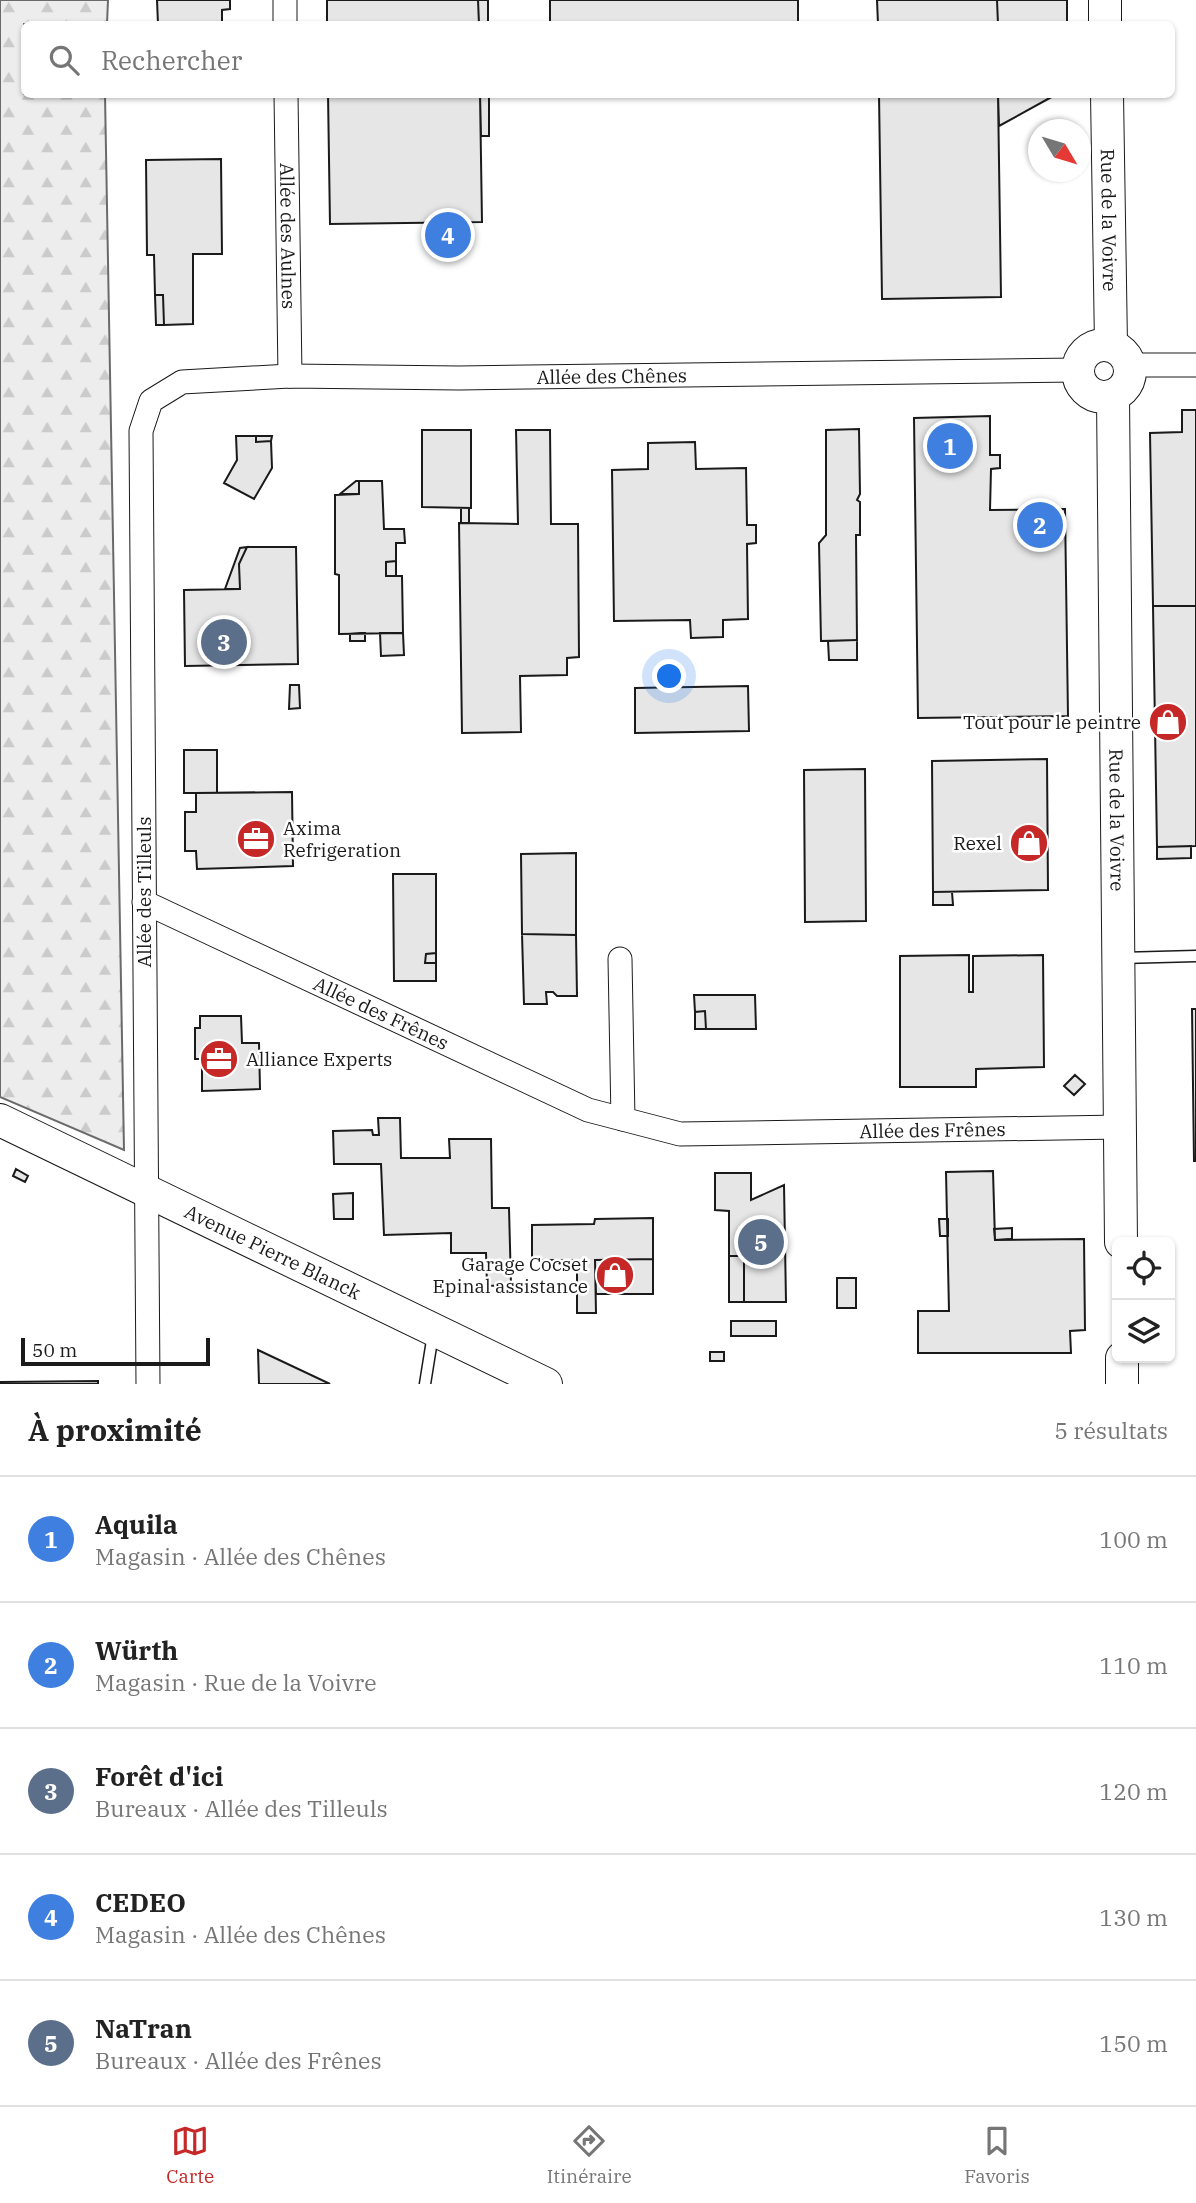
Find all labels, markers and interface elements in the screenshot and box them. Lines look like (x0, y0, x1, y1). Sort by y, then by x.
search box (21, 21, 1175, 98)
icon: search (45, 41, 83, 79)
text: Rechercher (101, 43, 242, 77)
north arrow (1028, 119, 1091, 182)
street label: Rue de la Voivre (1096, 148, 1122, 292)
street label: Allée des Aulnes (275, 163, 301, 309)
pin: 4 (425, 209, 471, 261)
street label: Allée des Chênes (536, 363, 687, 389)
pin: 1 (927, 420, 973, 472)
pin: 2 (1017, 499, 1063, 551)
pin: 3 (201, 616, 247, 668)
your location (652, 659, 686, 693)
shop icon: Tout pour le peintre (1147, 701, 1189, 743)
place label: Tout pour le peintre (963, 710, 1141, 734)
street label: Rue de la Voivre (1104, 748, 1130, 891)
street label: Allée des Tilleuls (132, 816, 156, 968)
place label: Axima Refrigeration (283, 816, 401, 862)
office icon: Axima Refrigeration (235, 818, 277, 860)
shop icon: Rexel (1008, 822, 1050, 864)
place label: Rexel (953, 831, 1002, 855)
street label: Allée des Frênes (310, 971, 453, 1055)
office icon: Alliance Experts (198, 1038, 240, 1080)
place label: Alliance Experts (246, 1047, 392, 1071)
street label: Allée des Frênes (859, 1117, 1006, 1143)
street label: Avenue Pierre Blanck (181, 1199, 365, 1305)
pin: 5 (738, 1216, 784, 1268)
map controls (1112, 1237, 1175, 1363)
button: locate (1112, 1237, 1175, 1300)
place label: Garage Cocset Epinal assistance (433, 1252, 588, 1298)
shop icon: Garage Cocset Epinal assistance (594, 1254, 636, 1296)
button: layers (1112, 1300, 1175, 1363)
scale bar (21, 1335, 210, 1367)
text: 50 m (32, 1338, 77, 1362)
text: À proximité (28, 1410, 202, 1449)
text: 5 résultats (1054, 1415, 1168, 1445)
text: Aquila (95, 1507, 178, 1541)
text: 1 (44, 1524, 58, 1554)
text: 100 m (1099, 1524, 1168, 1554)
text: Magasin · Allée des Chênes (95, 1541, 386, 1571)
text: Würth (95, 1633, 178, 1667)
text: 2 (44, 1650, 58, 1680)
text: 110 m (1099, 1650, 1168, 1680)
text: Magasin · Rue de la Voivre (95, 1667, 377, 1697)
text: Forêt d'ici (95, 1759, 223, 1793)
text: 3 (44, 1776, 58, 1806)
text: 120 m (1099, 1776, 1168, 1806)
text: Bureaux · Allée des Tilleuls (95, 1793, 388, 1823)
text: CEDEO (95, 1885, 186, 1919)
text: 4 (44, 1902, 58, 1932)
text: 130 m (1099, 1902, 1168, 1932)
text: Magasin · Allée des Chênes (95, 1919, 386, 1949)
text: NaTran (95, 2011, 192, 2045)
text: 5 (44, 2028, 58, 2058)
text: 150 m (1099, 2028, 1168, 2058)
text: Bureaux · Allée des Frênes (95, 2045, 382, 2075)
tab: Carte (166, 2122, 214, 2188)
tab: Itinéraire (547, 2122, 632, 2188)
tab: Favoris (964, 2122, 1030, 2188)

